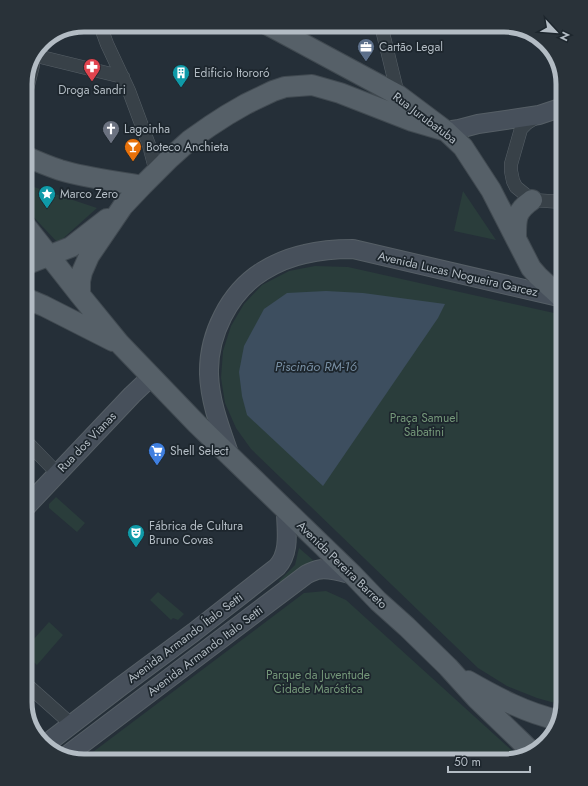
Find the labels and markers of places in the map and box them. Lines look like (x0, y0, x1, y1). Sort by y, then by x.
office icon: Cartão Legal (356, 37, 376, 62)
place label: Cartão Legal (379, 38, 443, 56)
pharmacy icon: Droga Sandri (82, 57, 102, 82)
building icon: Edificio Itororó (171, 63, 191, 88)
place label: Edificio Itororó (194, 64, 270, 82)
place label: Droga Sandri (58, 81, 126, 99)
church icon: Lagoinha (101, 119, 121, 144)
place label: Lagoinha (124, 120, 170, 138)
bar icon: Boteco Anchieta (123, 137, 143, 162)
place label: Boteco Anchieta (146, 138, 229, 156)
place icon: Marco Zero (37, 184, 57, 209)
place label: Marco Zero (60, 185, 119, 203)
supermarket icon: Shell Select (147, 441, 167, 466)
place label: Shell Select (170, 442, 229, 460)
place label: Fábrica de Cultura Bruno Covas (149, 517, 243, 549)
theatre icon: Fábrica de Cultura Bruno Covas (126, 523, 146, 548)

